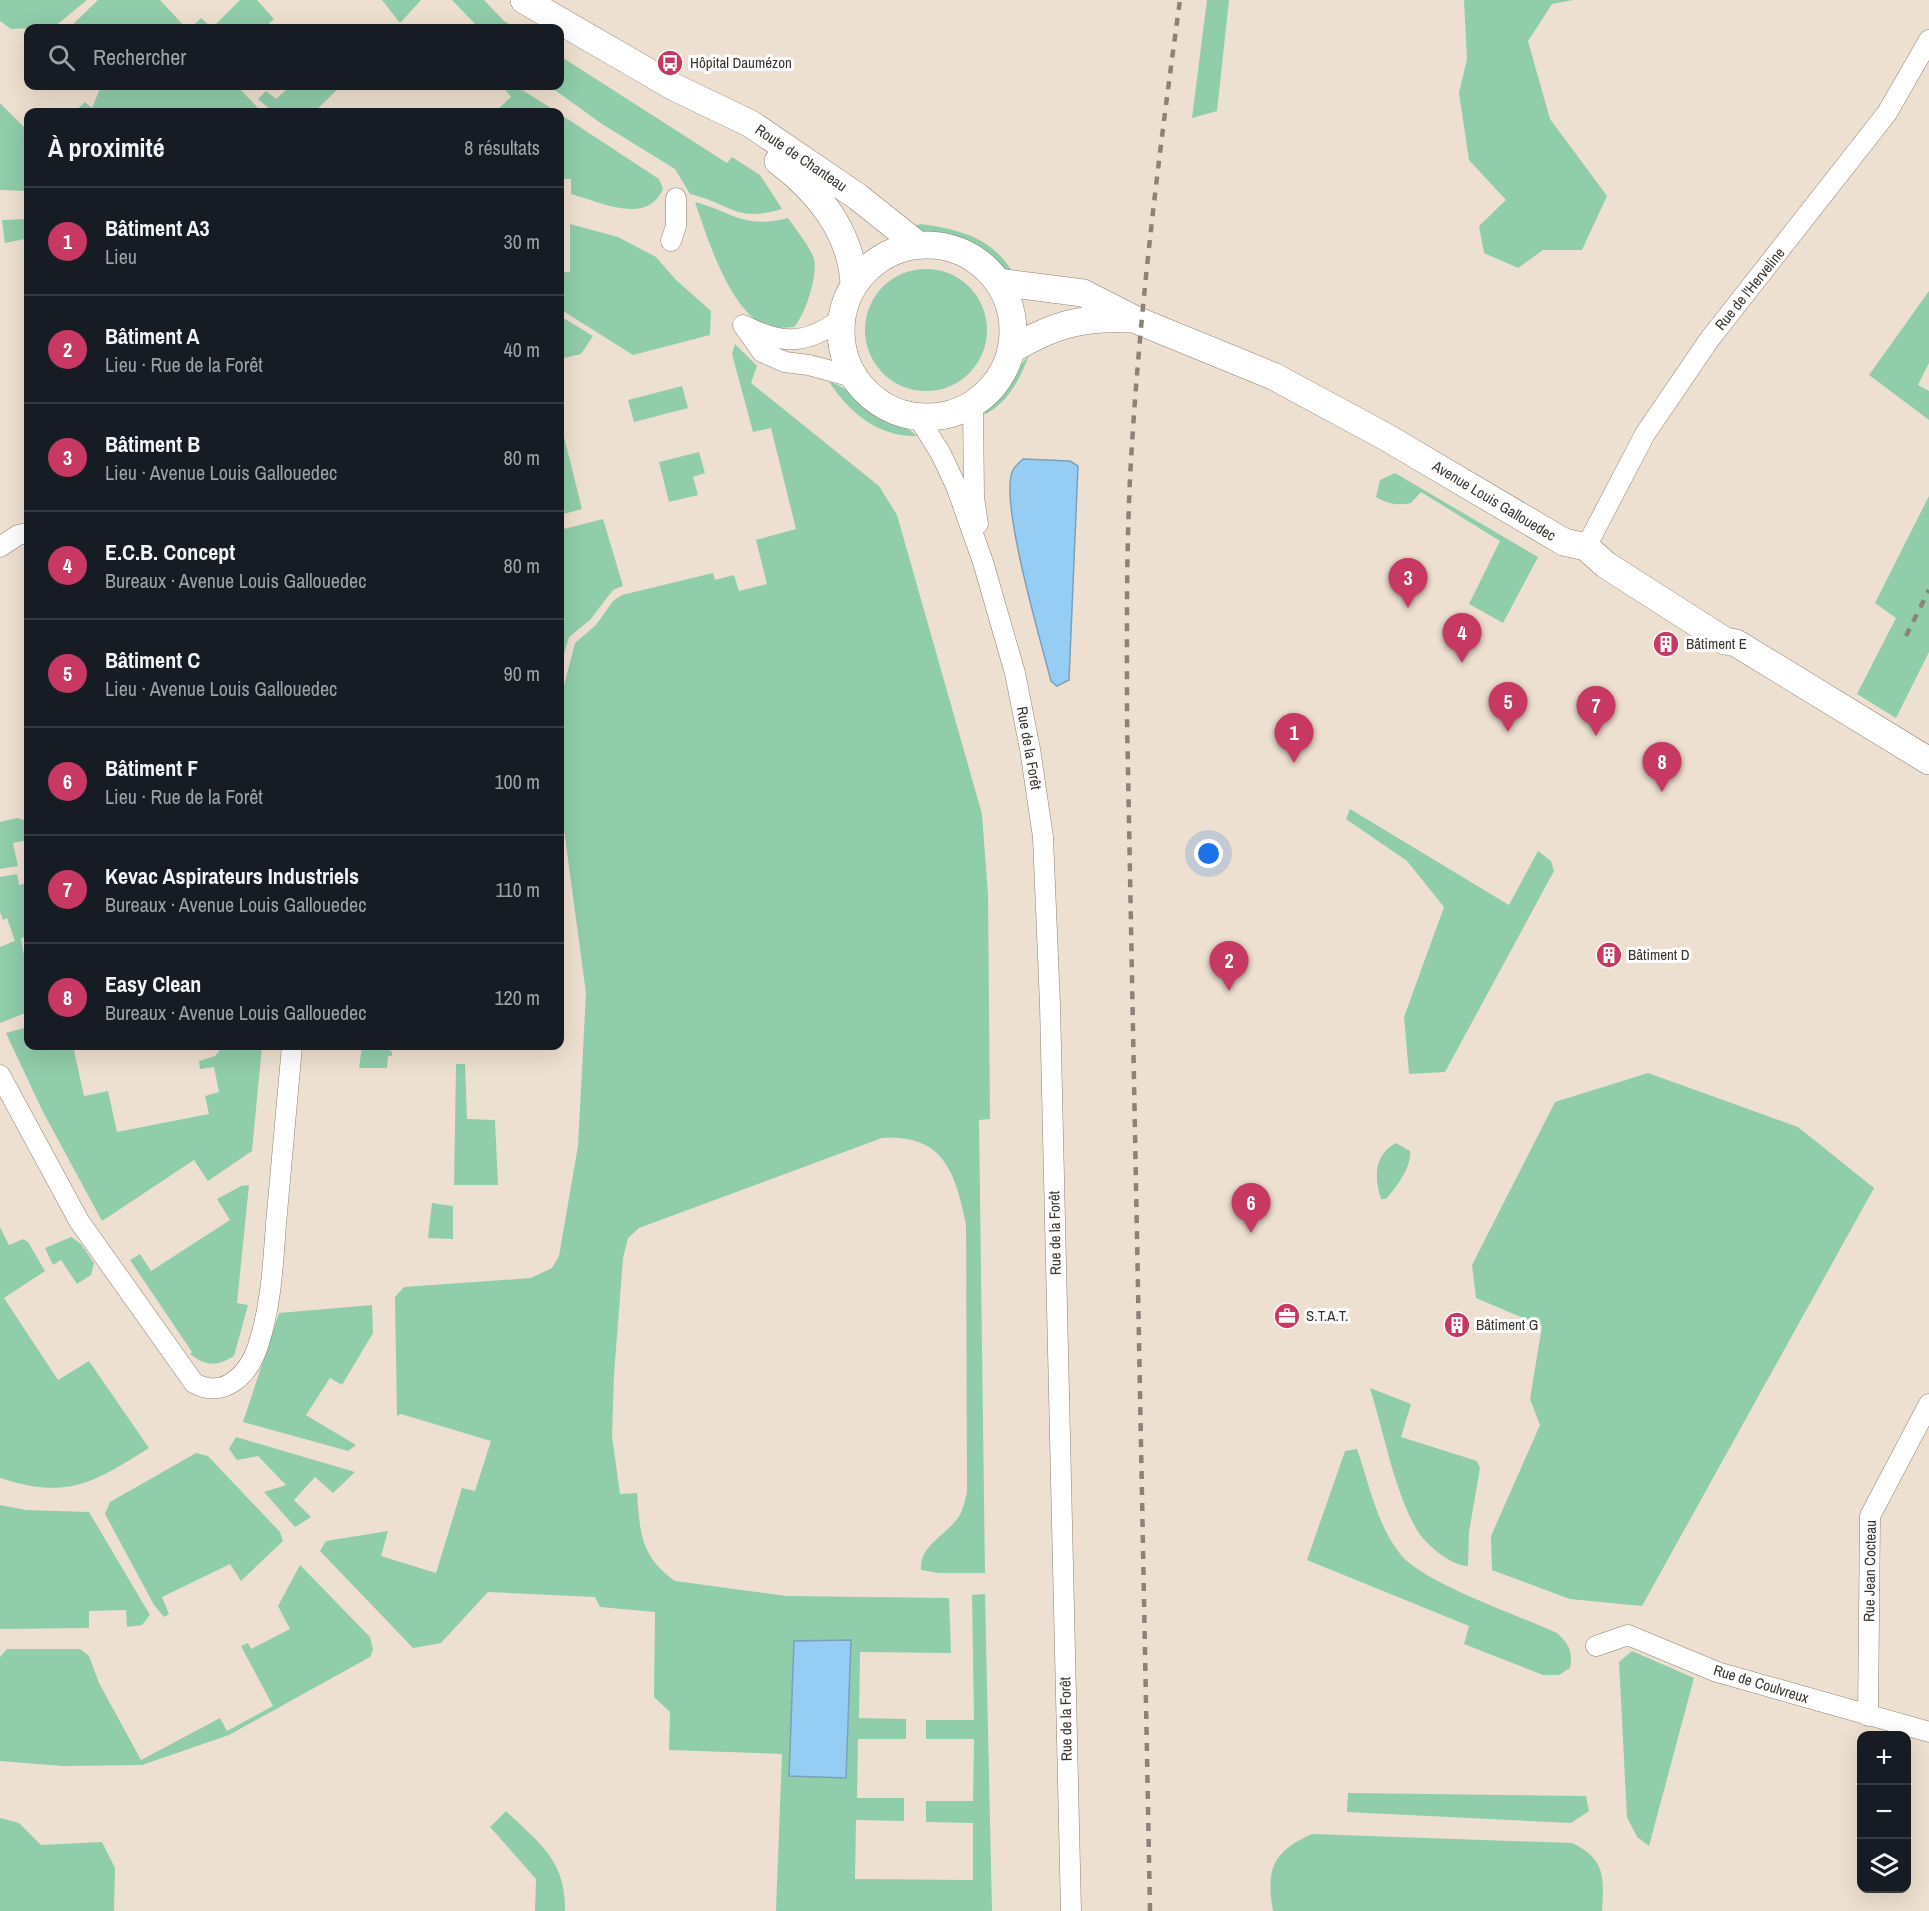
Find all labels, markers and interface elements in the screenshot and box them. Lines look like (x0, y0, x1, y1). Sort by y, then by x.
search box (24, 24, 564, 90)
icon: search (45, 41, 78, 74)
text: Rechercher (93, 42, 186, 72)
bus stop icon: Hôpital Daumézon (655, 48, 685, 78)
place label: Hôpital Daumézon (690, 52, 792, 73)
street label: Route de Chanteau (751, 119, 851, 196)
text: À proximité (48, 130, 165, 165)
text: 8 résultats (464, 134, 540, 161)
text: Bâtiment A3 (105, 213, 210, 243)
text: 1 (63, 228, 72, 255)
text: 30 m (504, 228, 540, 255)
text: Lieu (105, 243, 137, 270)
street label: Rue de l'Herveline (1710, 243, 1790, 334)
text: Bâtiment A (105, 321, 200, 351)
text: 2 (63, 336, 72, 363)
text: 40 m (504, 336, 540, 363)
text: Lieu · Rue de la Forêt (105, 351, 263, 378)
text: Bâtiment B (105, 429, 200, 459)
text: 3 (63, 444, 72, 471)
text: 80 m (504, 444, 540, 471)
street label: Avenue Louis Gallouedec (1428, 455, 1560, 546)
text: Lieu · Avenue Louis Gallouedec (105, 459, 337, 486)
text: E.C.B. Concept (105, 537, 235, 567)
text: 4 (63, 552, 72, 579)
text: 80 m (504, 552, 540, 579)
pin: 3 (1388, 558, 1428, 608)
text: Bureaux · Avenue Louis Gallouedec (105, 567, 366, 594)
pin: 4 (1442, 614, 1482, 663)
building icon: Bâtiment E (1651, 629, 1681, 659)
place label: Bâtiment E (1686, 633, 1747, 654)
text: Bâtiment C (105, 645, 200, 675)
text: 5 (63, 660, 72, 687)
text: 90 m (504, 660, 540, 687)
text: Lieu · Avenue Louis Gallouedec (105, 675, 337, 702)
pin: 5 (1488, 682, 1528, 732)
pin: 7 (1576, 686, 1616, 736)
street label: Rue de la Forêt (1012, 705, 1047, 792)
pin: 1 (1274, 714, 1314, 763)
pin: 8 (1642, 742, 1682, 792)
text: Bâtiment F (105, 753, 198, 783)
text: 6 (63, 768, 72, 795)
text: 100 m (494, 768, 540, 795)
text: Lieu · Rue de la Forêt (105, 783, 263, 810)
your location (1194, 839, 1223, 868)
text: Kevac Aspirateurs Industriels (105, 861, 359, 891)
text: 7 (63, 876, 72, 903)
text: 110 m (496, 876, 540, 903)
text: Bureaux · Avenue Louis Gallouedec (105, 891, 366, 918)
building icon: Bâtiment D (1594, 940, 1624, 970)
pin: 2 (1210, 942, 1248, 991)
place label: Bâtiment D (1628, 944, 1690, 965)
text: Easy Clean (105, 969, 201, 999)
text: 8 (63, 984, 72, 1011)
text: 120 m (494, 984, 540, 1011)
text: Bureaux · Avenue Louis Gallouedec (105, 999, 366, 1026)
pin: 6 (1232, 1184, 1270, 1233)
street label: Rue de la Forêt (1043, 1190, 1066, 1275)
office icon: S.T.A.T. (1272, 1301, 1302, 1331)
place label: S.T.A.T. (1306, 1305, 1348, 1326)
building icon: Bâtiment G (1442, 1310, 1472, 1340)
place label: Bâtiment G (1476, 1314, 1538, 1335)
street label: Rue Jean Cocteau (1858, 1520, 1881, 1622)
street label: Rue de Coulvreux (1711, 1659, 1812, 1708)
street label: Rue de la Forêt (1054, 1676, 1077, 1761)
map controls (1857, 1731, 1911, 1893)
button: + (1857, 1731, 1911, 1785)
button: − (1857, 1785, 1911, 1839)
button: layers (1857, 1839, 1911, 1893)

